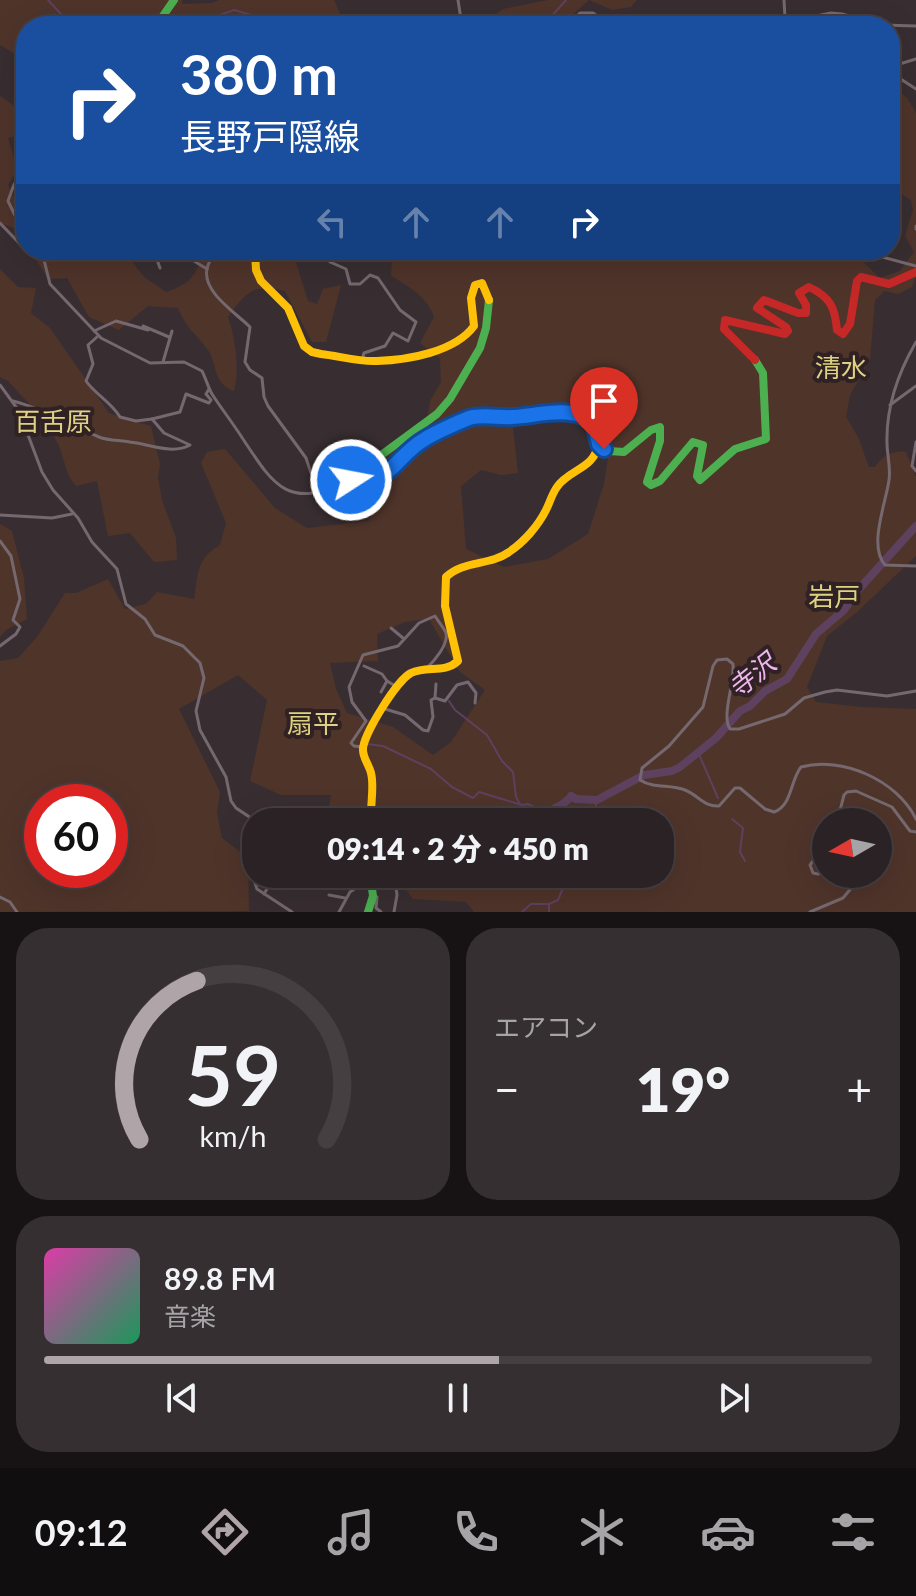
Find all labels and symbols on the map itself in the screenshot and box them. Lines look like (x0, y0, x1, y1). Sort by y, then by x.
district label: 清水 (815, 351, 867, 383)
pin (570, 367, 638, 449)
district label: 百舌原 (14, 405, 92, 437)
position arrow (309, 438, 393, 522)
district label: 岩戸 (808, 580, 860, 612)
water label: 寺沢 (721, 645, 784, 704)
district label: 扇平 (287, 707, 339, 739)
speed limit sign: 60 (24, 784, 128, 888)
north arrow (812, 808, 892, 888)

